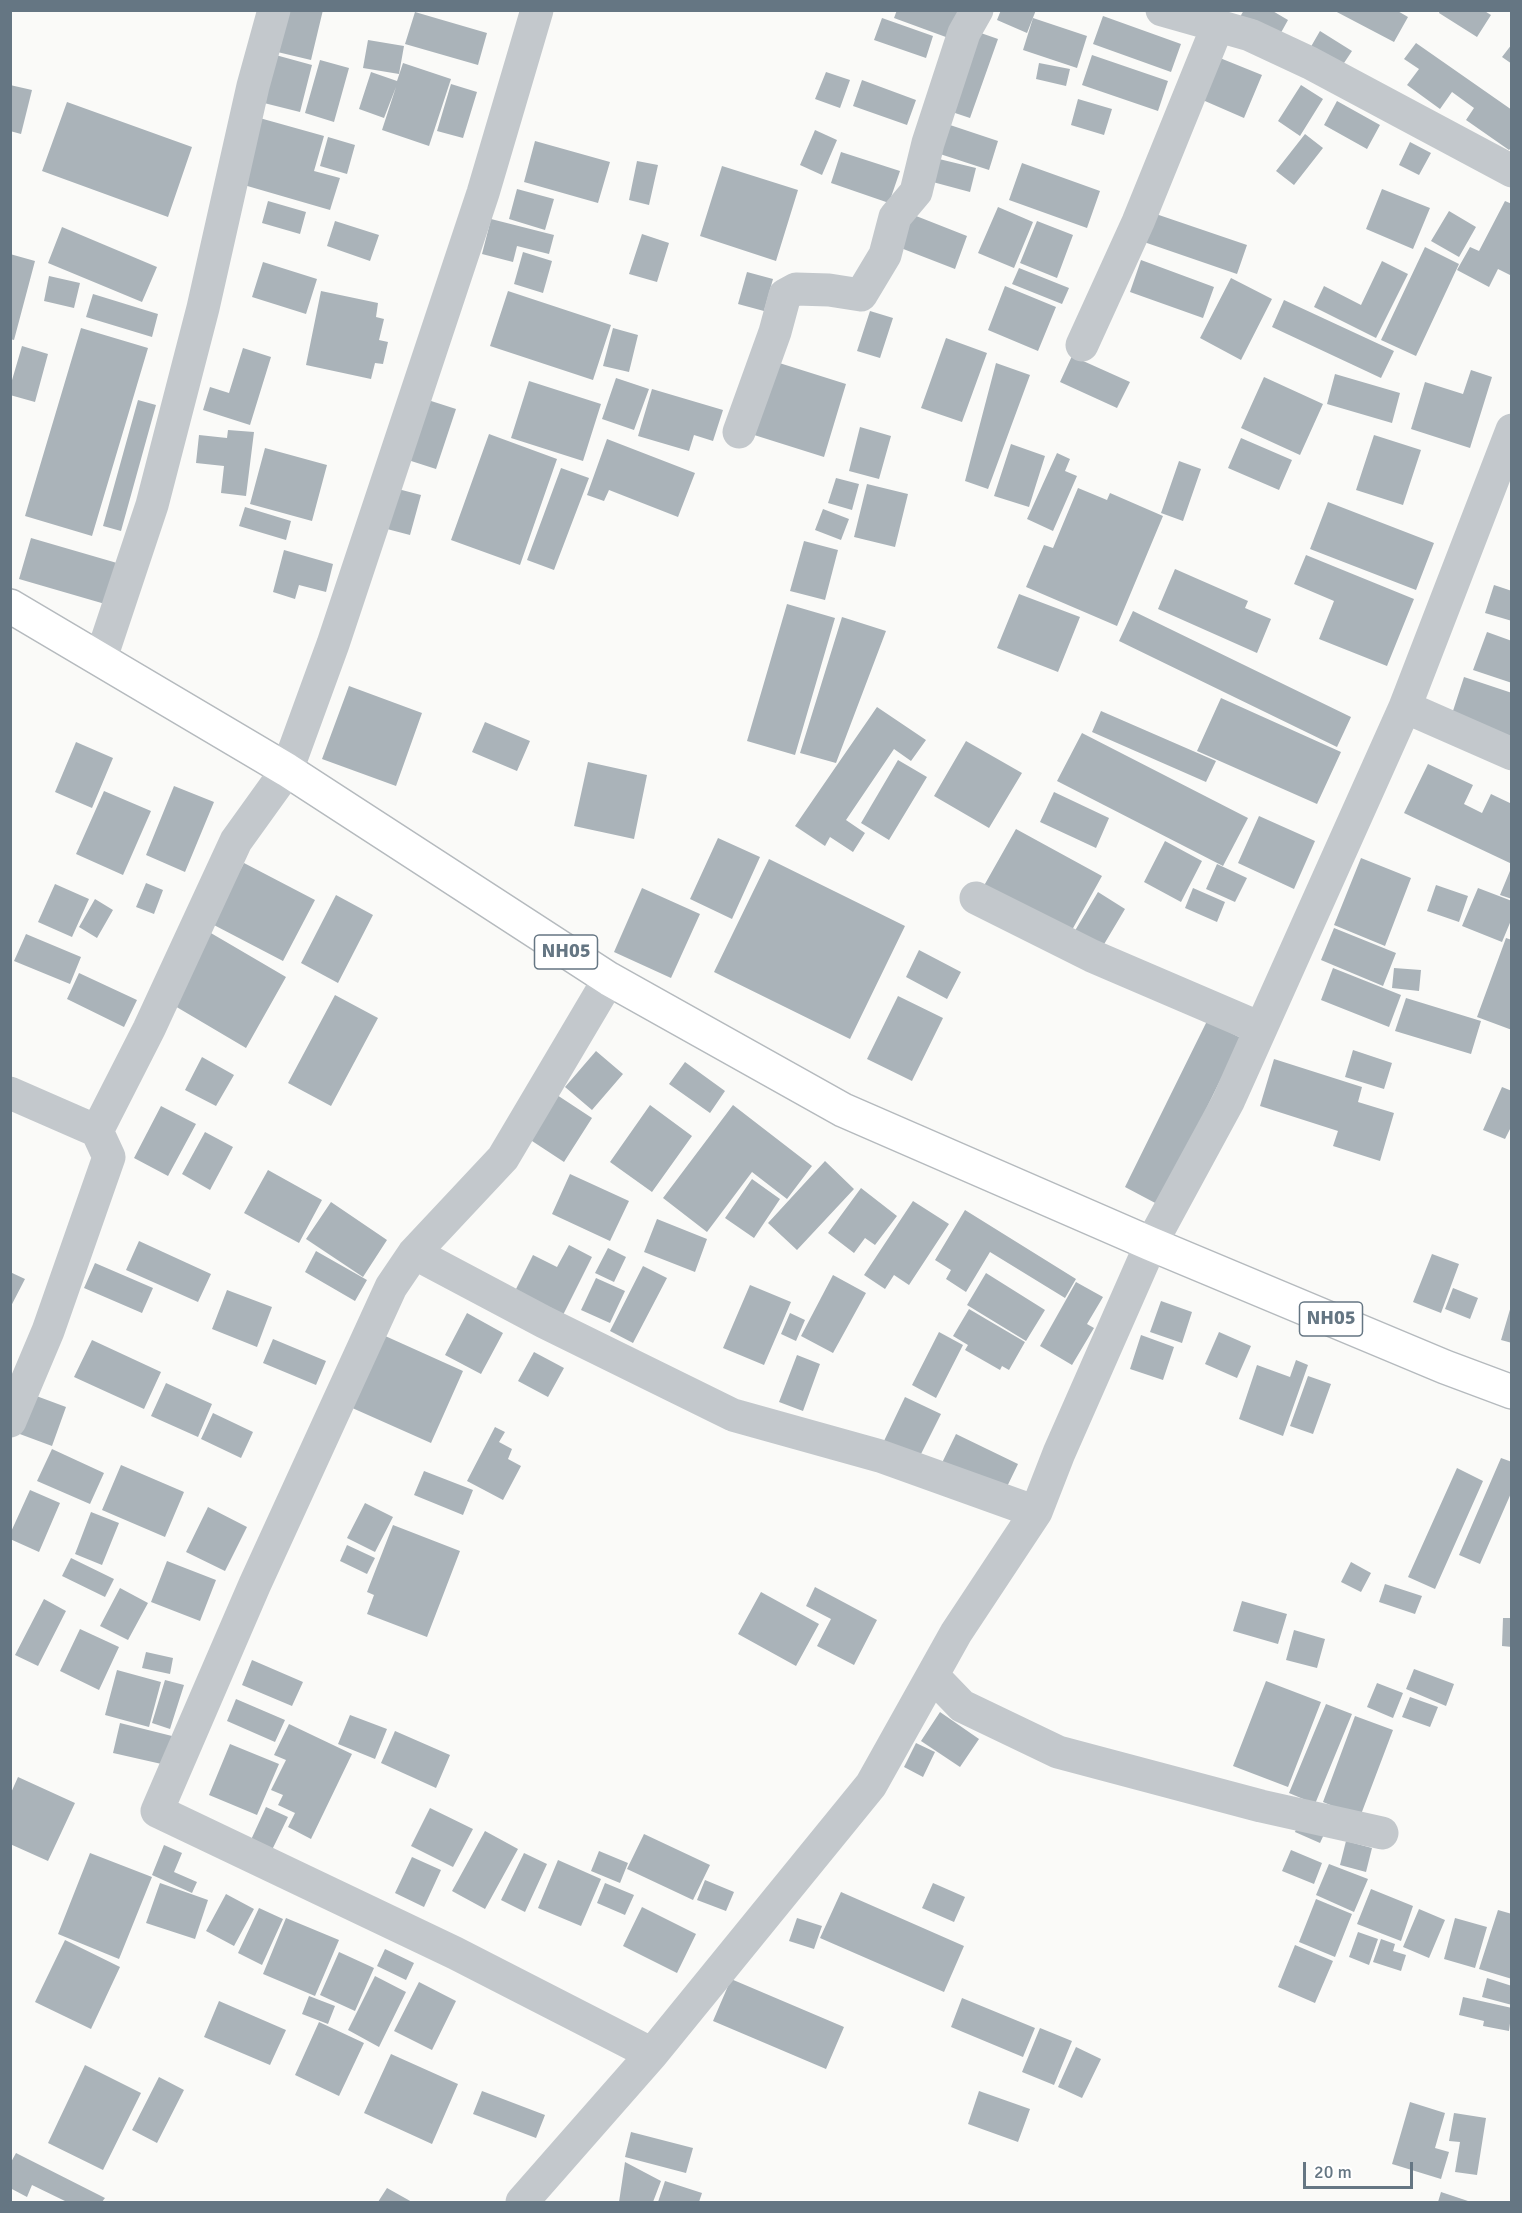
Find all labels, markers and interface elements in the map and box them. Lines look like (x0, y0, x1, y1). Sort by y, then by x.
road number: NH05 (534, 935, 598, 969)
road number: NH05 (1300, 1302, 1362, 1336)
scale bar (1306, 2150, 1416, 2188)
text: 20 m (1314, 2161, 1352, 2183)

